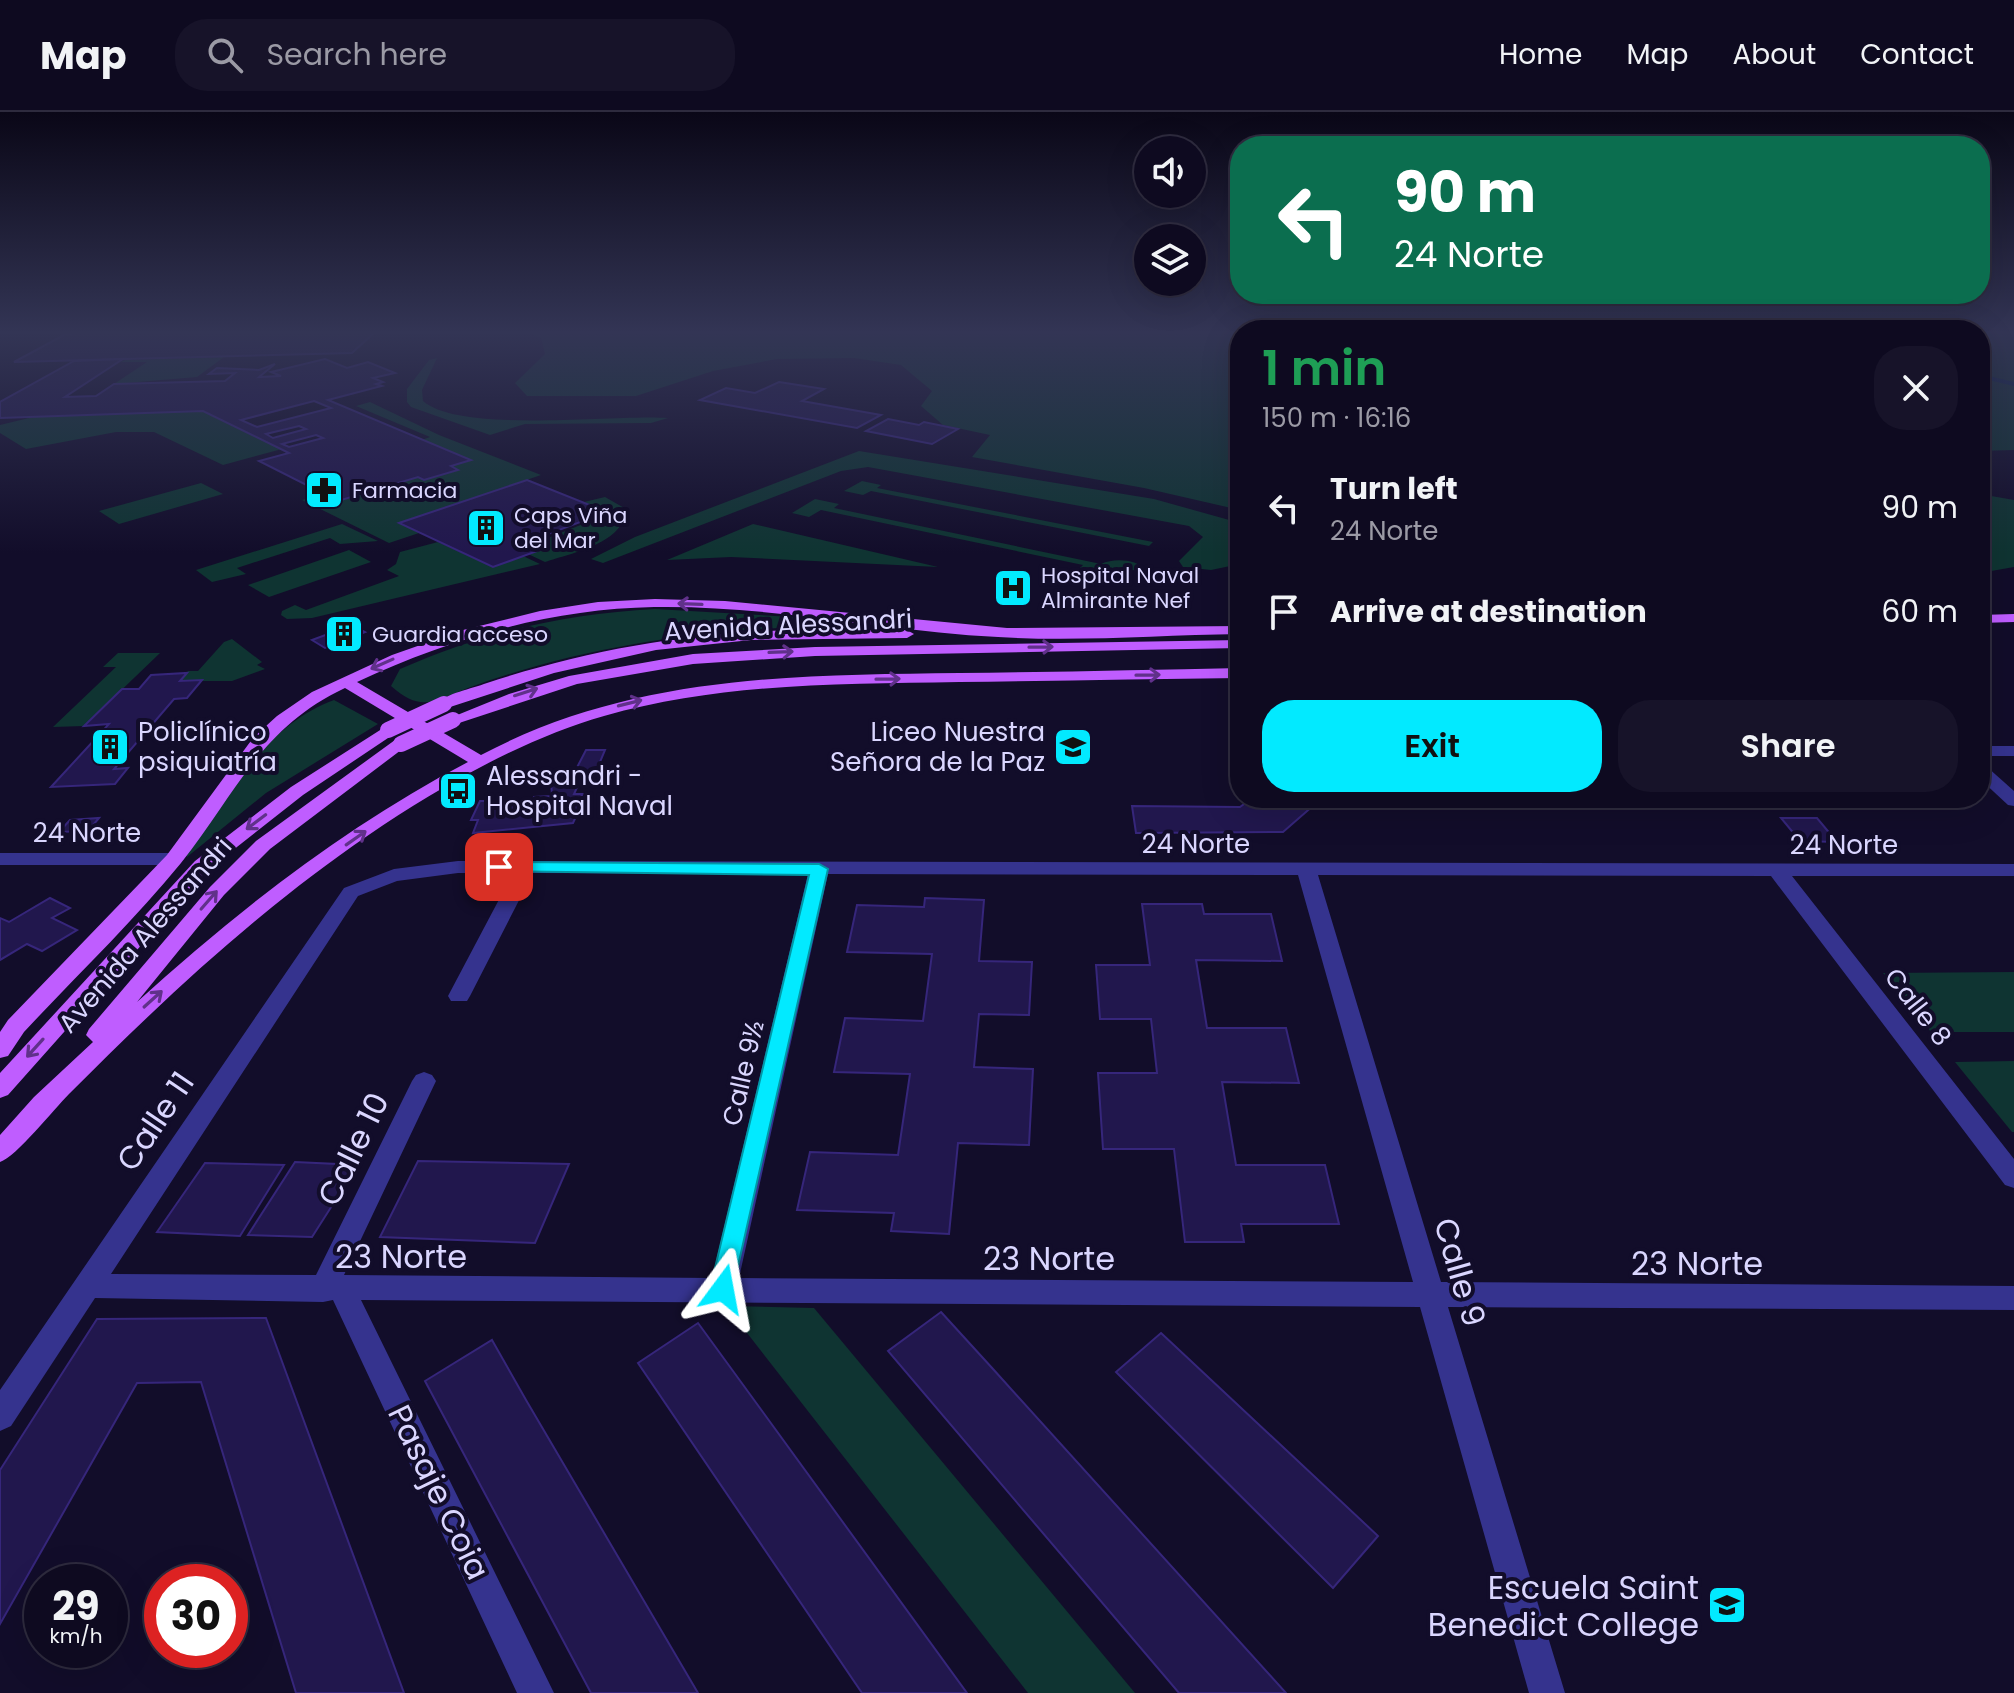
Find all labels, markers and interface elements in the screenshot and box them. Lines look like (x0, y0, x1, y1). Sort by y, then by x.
search box (175, 19, 735, 91)
text: Map (40, 29, 127, 82)
icon: search (203, 33, 247, 77)
text: Search here (267, 33, 447, 76)
text: Home (1499, 35, 1582, 74)
text: Map (1626, 35, 1688, 74)
text: About (1732, 35, 1816, 74)
text: Contact (1860, 35, 1974, 74)
map controls (1134, 136, 1206, 296)
button: sound (1134, 136, 1206, 208)
text: 90 m (1394, 153, 1536, 232)
icon: left (1262, 168, 1366, 272)
button: layers (1134, 224, 1206, 296)
text: 24 Norte (1394, 229, 1544, 280)
text: 1 min (1262, 335, 1386, 402)
button: close (1874, 346, 1958, 430)
text: 150 m · 16:16 (1262, 400, 1411, 436)
text: Turn left (1330, 467, 1458, 510)
pharmacy icon: Farmacia (303, 469, 345, 511)
place label: Farmacia (352, 475, 457, 506)
icon: left (1262, 486, 1306, 530)
text: 90 m (1881, 486, 1958, 529)
place label: Caps Viña del Mar (514, 500, 627, 556)
building icon: Caps Viña del Mar (465, 507, 507, 549)
text: 24 Norte (1330, 513, 1438, 549)
place label: Hospital Naval Almirante Nef (1041, 560, 1199, 616)
hospital icon: Hospital Naval Almirante Nef (992, 567, 1034, 609)
icon: arrive (1262, 590, 1306, 634)
text: Arrive at destination (1330, 590, 1647, 633)
text: 60 m (1881, 590, 1958, 633)
one-way arrow (677, 596, 704, 611)
street label: Avenida Alessandri (663, 601, 913, 649)
building icon: Guardia acceso (323, 613, 365, 655)
place label: Guardia acceso (372, 619, 548, 650)
one-way arrow (1027, 639, 1054, 655)
one-way arrow (767, 644, 794, 659)
one-way arrow (371, 658, 395, 673)
one-way arrow (1134, 667, 1161, 682)
one-way arrow (874, 671, 901, 687)
one-way arrow (513, 684, 538, 699)
one-way arrow (616, 695, 642, 710)
button: Exit (1262, 700, 1602, 792)
button: Share (1618, 700, 1958, 792)
place label: Policlínico psiquiatría (138, 714, 277, 780)
place label: Liceo Nuestra Señora de la Paz (830, 714, 1045, 780)
building icon: Policlínico psiquiatría (89, 726, 131, 768)
school or university icon: Liceo Nuestra Señora de la Paz (1052, 726, 1094, 768)
place label: Alessandri - Hospital Naval (486, 758, 673, 824)
bus stop icon: Alessandri - Hospital Naval (437, 770, 479, 812)
one-way arrow (245, 814, 267, 831)
street label: 24 Norte (33, 815, 141, 851)
street label: 24 Norte (1142, 826, 1250, 862)
street label: 24 Norte (1790, 827, 1898, 863)
street label: Avenida Alessandri (50, 829, 240, 1041)
one-way arrow (345, 830, 367, 846)
pin (465, 833, 533, 901)
icon: arrive (477, 845, 521, 889)
one-way arrow (200, 890, 218, 910)
street label: Calle 8 (1876, 960, 1960, 1054)
one-way arrow (142, 991, 162, 1009)
street label: Calle 9½ (713, 1017, 773, 1129)
one-way arrow (26, 1038, 45, 1058)
street label: Calle 11 (105, 1062, 205, 1180)
street label: Calle 10 (306, 1085, 400, 1213)
street label: Calle 9 (1423, 1213, 1497, 1331)
street label: 23 Norte (335, 1234, 467, 1279)
street label: 23 Norte (983, 1236, 1115, 1281)
street label: 23 Norte (1631, 1241, 1763, 1286)
position arrow (681, 1247, 765, 1331)
street label: Pasaje Coia (377, 1397, 501, 1587)
speed limit sign: 30 (144, 1564, 248, 1668)
place label: Escuela Saint Benedict College (1428, 1565, 1699, 1647)
text: 29 (52, 1578, 100, 1634)
school or university icon: Escuela Saint Benedict College (1706, 1584, 1748, 1626)
text: km/h (49, 1622, 103, 1650)

